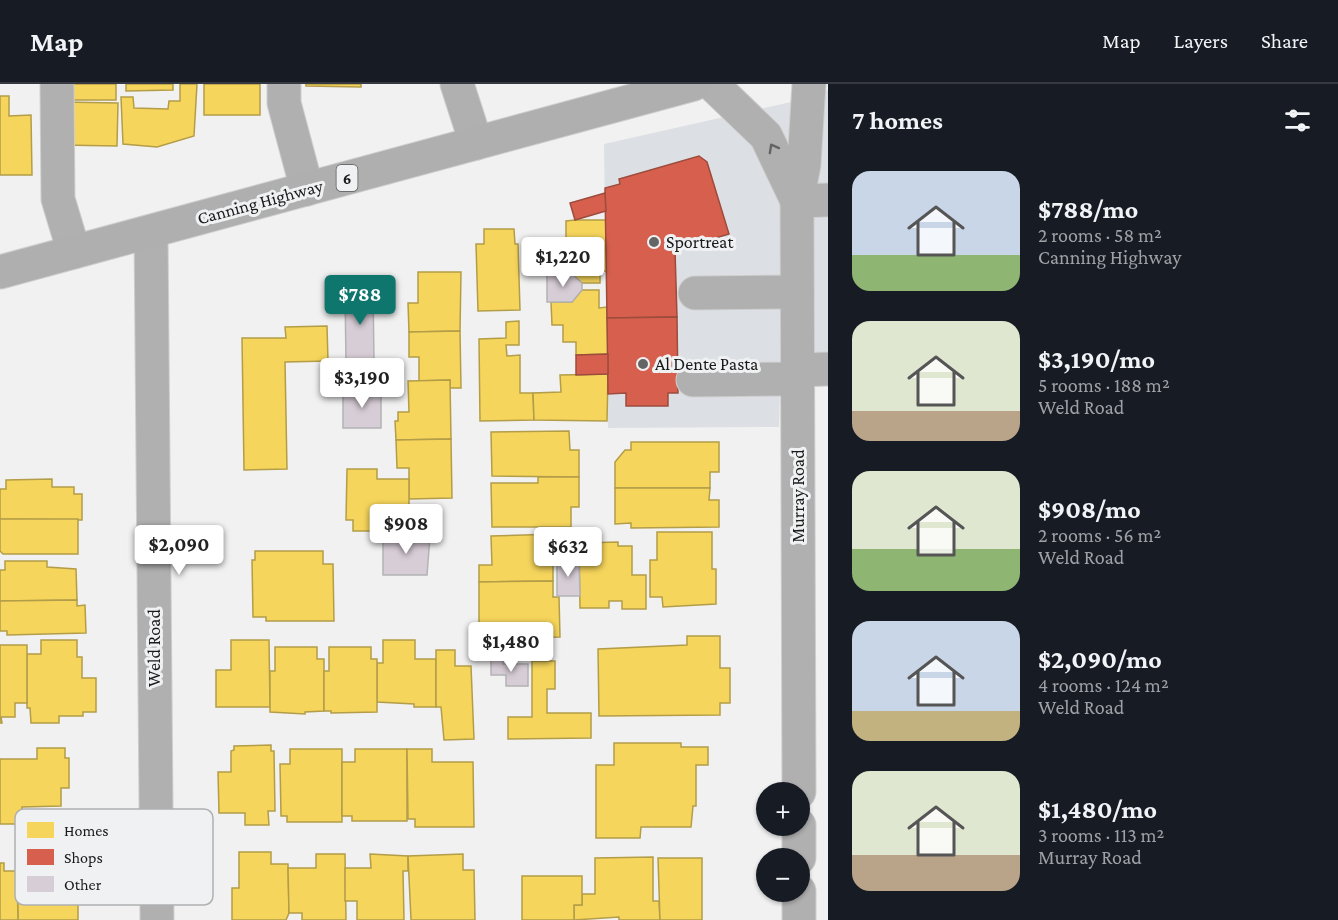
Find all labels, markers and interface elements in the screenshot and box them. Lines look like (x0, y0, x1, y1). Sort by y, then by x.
text: Map (30, 26, 83, 57)
text: Map (1102, 29, 1141, 53)
text: Layers (1174, 29, 1228, 53)
text: Share (1261, 29, 1308, 53)
icon: filters (1281, 104, 1314, 137)
text: 7 homes (852, 106, 943, 135)
one-way arrow (769, 144, 780, 154)
road number: 6 (336, 165, 358, 191)
street label: Canning Highway (195, 175, 326, 228)
icon: home (900, 195, 972, 267)
text: $788/mo (1038, 195, 1138, 224)
text: 2 rooms · 58 m² (1038, 224, 1162, 246)
place label: Sportreat (666, 232, 734, 252)
marker: Sportreat (647, 235, 661, 249)
pin: $1,220 (514, 237, 612, 288)
text: $1,220 (535, 245, 591, 267)
text: Canning Highway (1038, 246, 1182, 268)
pin: $788 (324, 275, 396, 326)
text: $788 (339, 283, 381, 305)
icon: home (900, 345, 972, 417)
text: $3,190/mo (1038, 345, 1155, 374)
place label: Al Dente Pasta (655, 354, 758, 374)
marker: Al Dente Pasta (636, 357, 650, 371)
pin: $3,190 (313, 358, 411, 409)
text: $3,190 (334, 366, 390, 388)
text: 5 rooms · 188 m² (1038, 374, 1170, 396)
text: Weld Road (1038, 396, 1124, 418)
street label: Murray Road (788, 449, 808, 543)
icon: home (900, 495, 972, 567)
text: $908/mo (1038, 495, 1141, 524)
pin: $908 (370, 504, 442, 555)
text: $908 (384, 512, 428, 534)
text: 2 rooms · 56 m² (1038, 524, 1161, 546)
pin: $2,090 (130, 525, 228, 576)
pin: $632 (532, 527, 604, 578)
text: $2,090 (149, 533, 209, 555)
text: $632 (548, 535, 588, 557)
text: Weld Road (1038, 546, 1124, 568)
street label: Weld Road (144, 609, 164, 687)
pin: $1,480 (462, 622, 560, 673)
text: $1,480 (482, 630, 540, 652)
icon: home (900, 645, 972, 717)
text: $2,090/mo (1038, 645, 1162, 674)
text: 4 rooms · 124 m² (1038, 674, 1169, 696)
text: Weld Road (1038, 696, 1124, 718)
map controls (756, 782, 810, 902)
button: + (756, 782, 810, 836)
icon: home (900, 795, 972, 867)
text: $1,480/mo (1038, 795, 1157, 824)
legend (15, 809, 213, 905)
text: Homes (64, 822, 109, 839)
text: 3 rooms · 113 m² (1038, 824, 1164, 846)
text: Murray Road (1038, 846, 1142, 868)
button: − (756, 848, 810, 902)
text: Shops (64, 849, 103, 867)
text: Other (64, 876, 102, 893)

